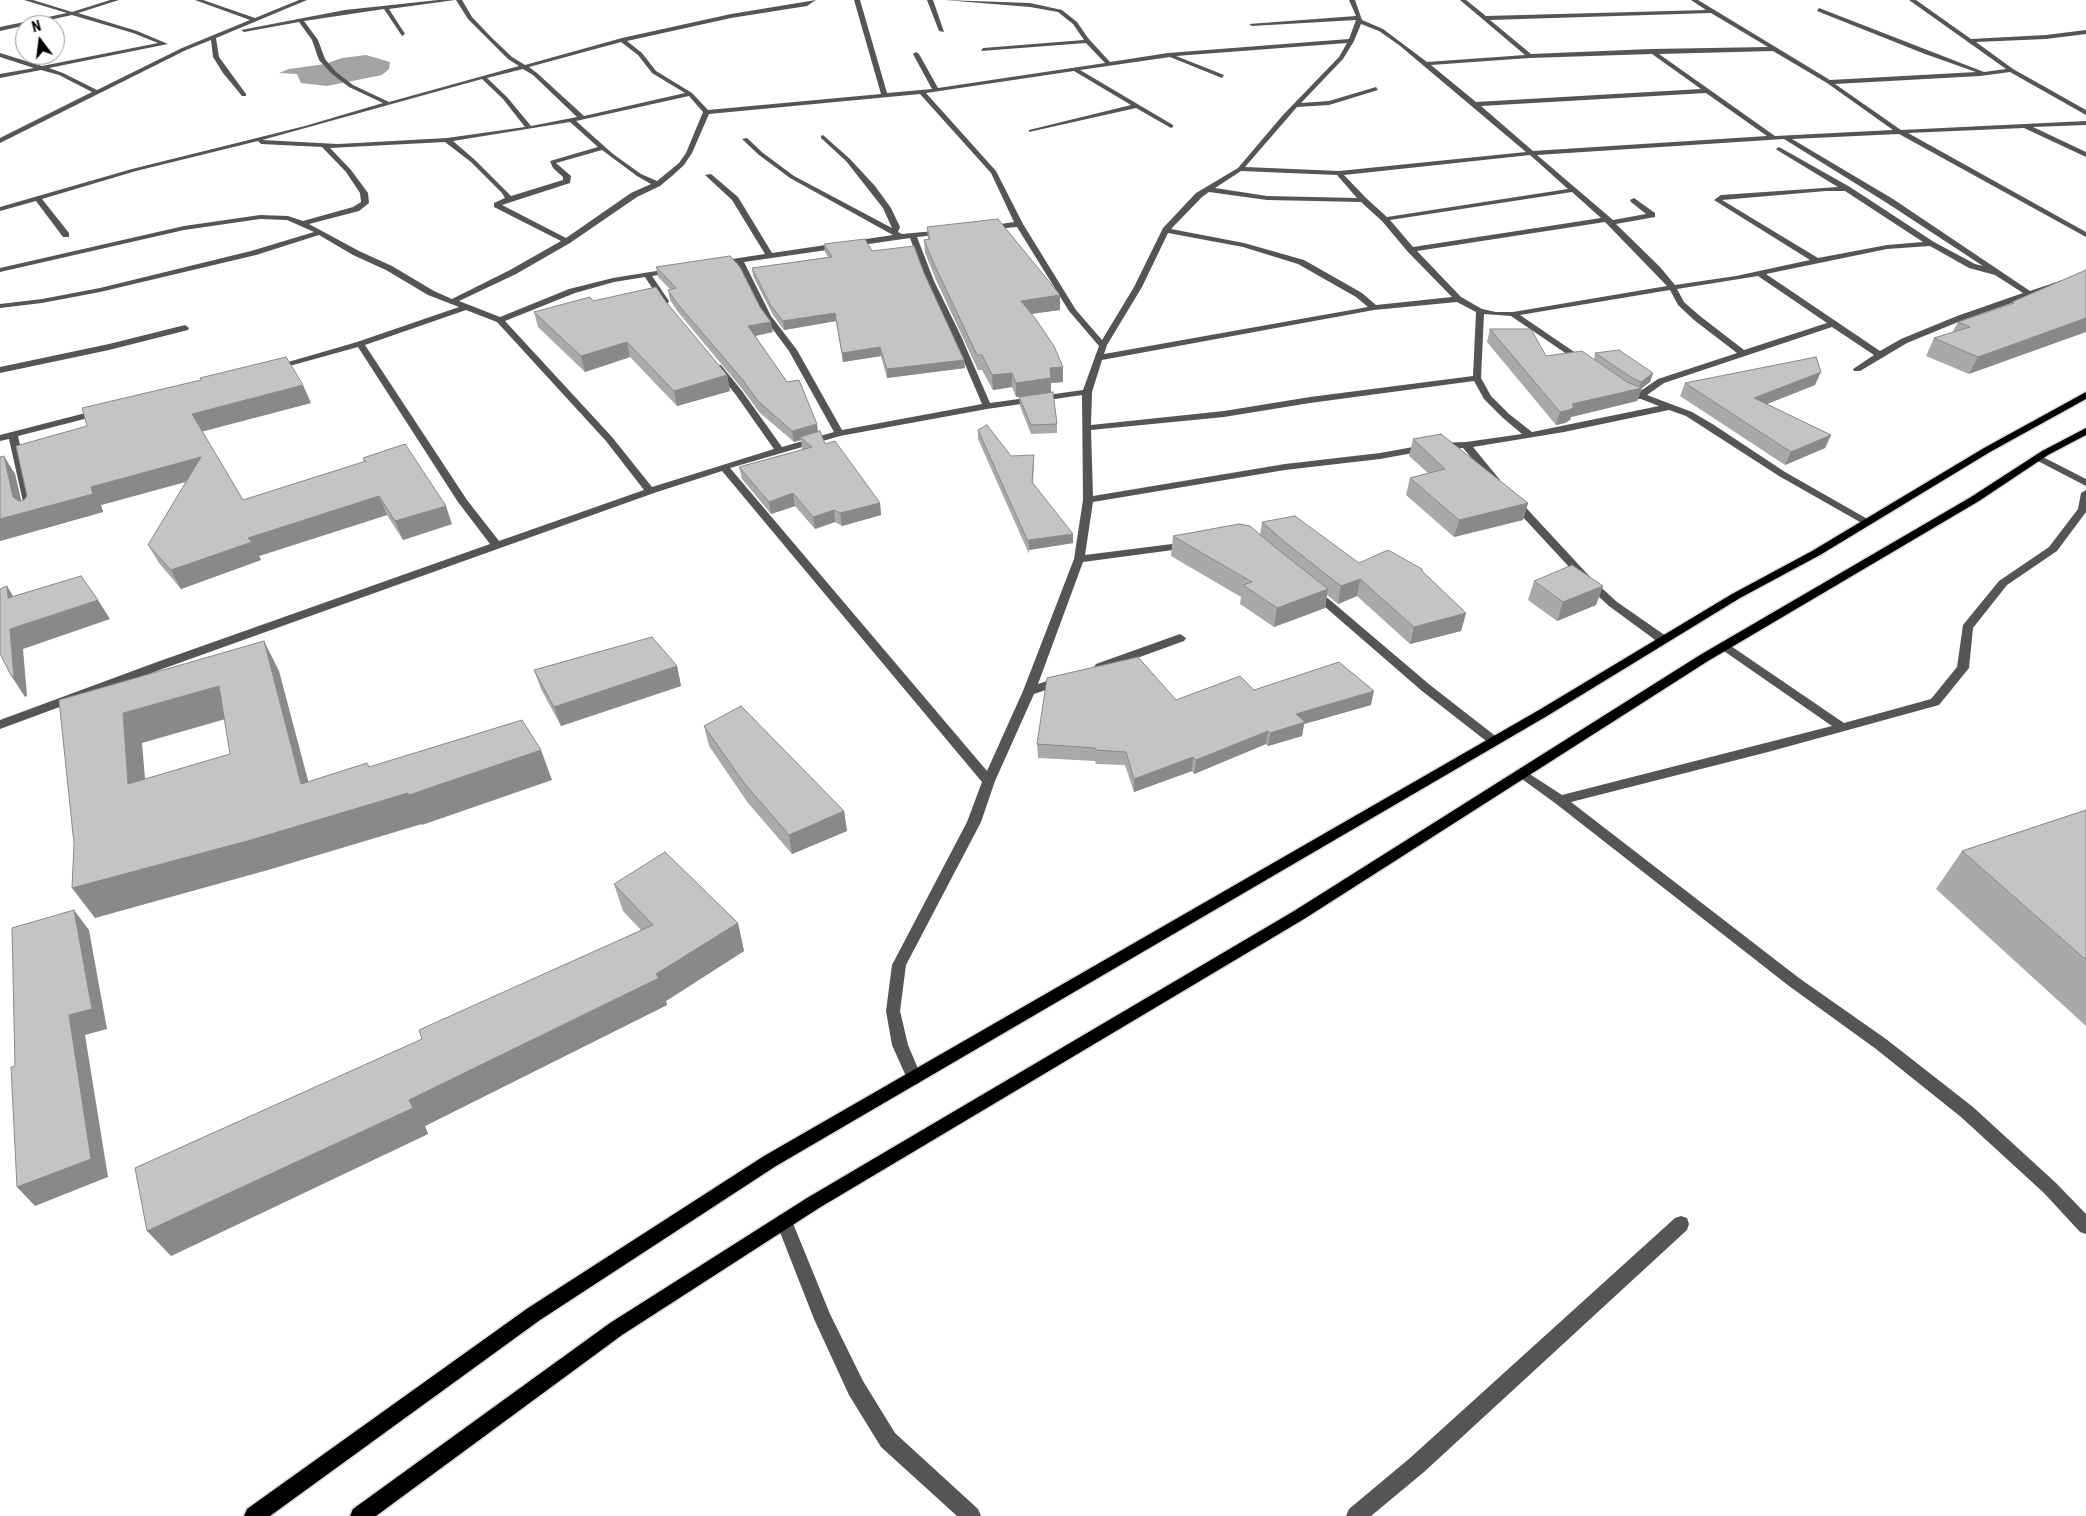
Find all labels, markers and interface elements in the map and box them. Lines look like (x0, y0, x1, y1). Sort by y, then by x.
north arrow (15, 15, 65, 65)
text: N (30, 18, 43, 35)

